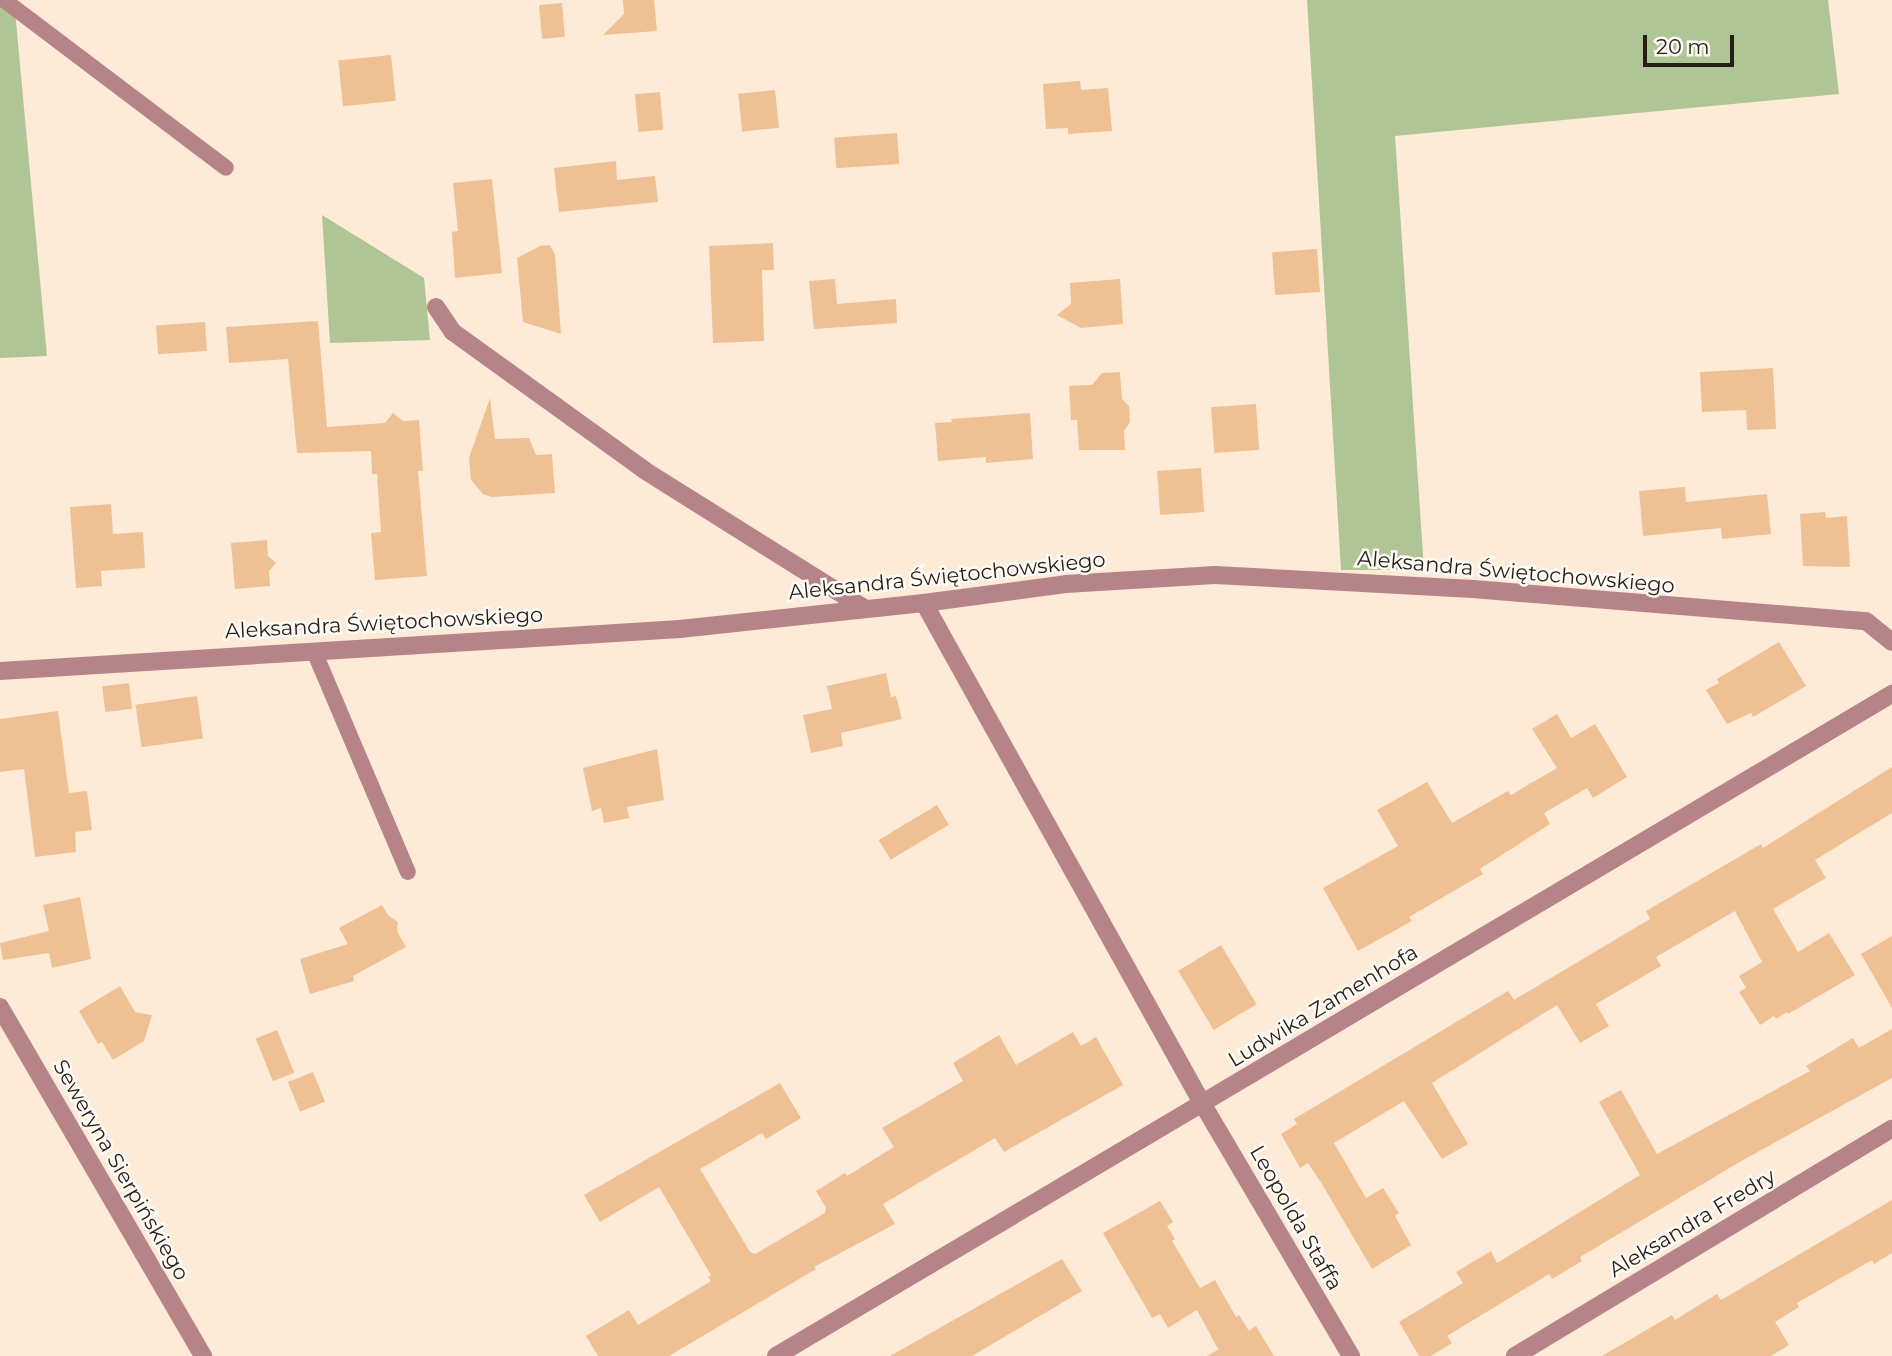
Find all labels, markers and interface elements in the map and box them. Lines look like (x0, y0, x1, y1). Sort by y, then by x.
scale bar (1647, 21, 1738, 65)
text: 20 m (1656, 34, 1710, 59)
street label: Aleksandra Świętochowskiego (1356, 546, 1676, 598)
street label: Aleksandra Świętochowskiego (787, 547, 1107, 605)
street label: Aleksandra Świętochowskiego (224, 602, 544, 644)
street label: Ludwika Zamenhofa (1224, 939, 1422, 1073)
street label: Seweryna Sierpińskiego (48, 1055, 194, 1285)
street label: Leopolda Staffa (1244, 1141, 1348, 1295)
street label: Aleksandra Fredry (1604, 1163, 1780, 1283)

